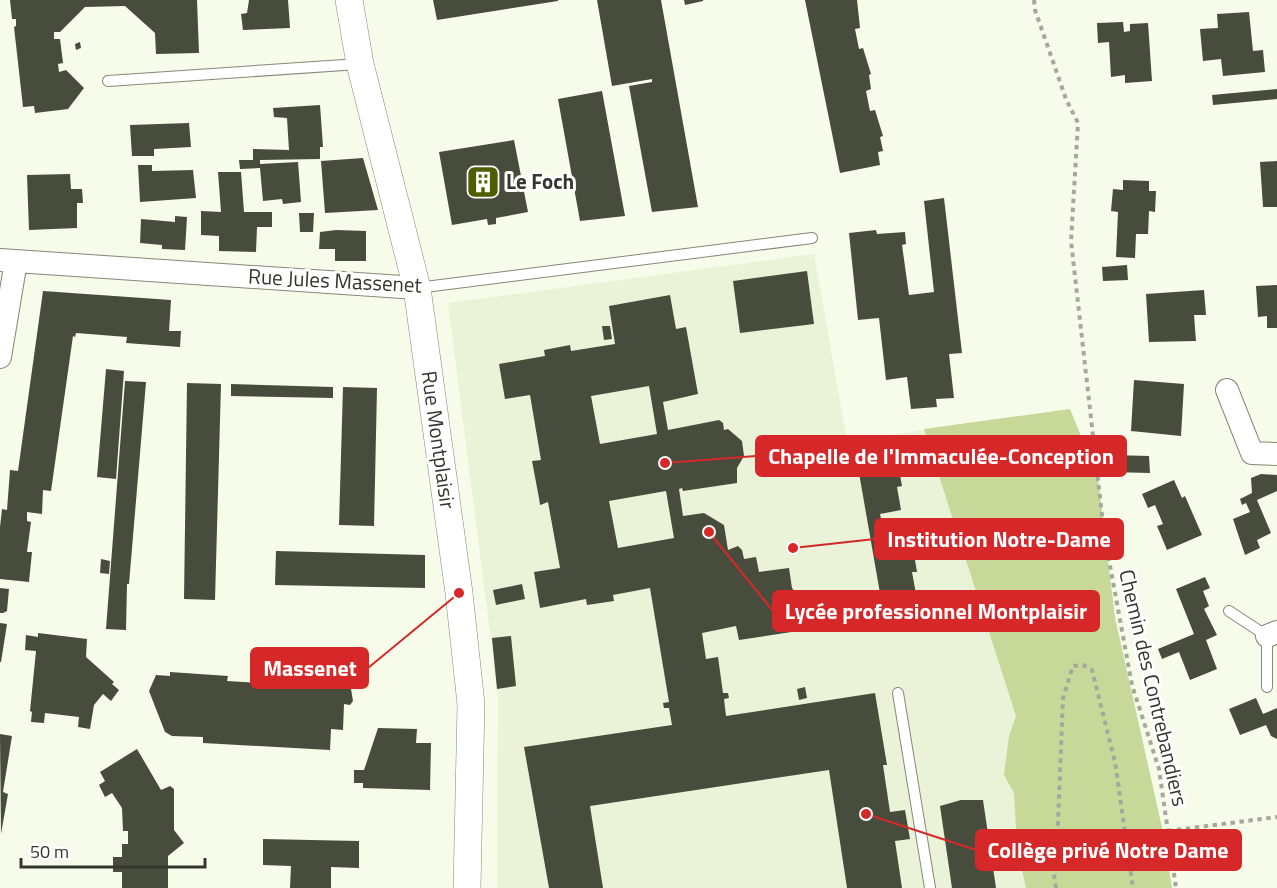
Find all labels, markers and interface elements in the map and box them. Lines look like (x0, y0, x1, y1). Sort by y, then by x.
building icon: Le Foch (465, 164, 501, 200)
place label: Le Foch (506, 165, 574, 197)
street label: Rue Jules Massenet (247, 259, 423, 301)
street label: Rue Montplaisir (413, 369, 465, 511)
callout: Chapelle de l'Immaculée-Conception (756, 436, 1126, 476)
text: Chapelle de l'Immaculée-Conception (768, 439, 1114, 473)
callout: Institution Notre-Dame (875, 519, 1123, 559)
text: Institution Notre-Dame (887, 522, 1111, 556)
street label: Chemin des Contrebandiers (1111, 566, 1197, 809)
callout: Lycée professionnel Montplaisir (773, 591, 1099, 631)
text: Lycée professionnel Montplaisir (785, 594, 1087, 628)
callout: Massenet (251, 648, 368, 688)
text: Massenet (263, 651, 357, 685)
callout: Collège privé Notre Dame (976, 830, 1241, 870)
scale bar (21, 831, 206, 869)
text: Collège privé Notre Dame (987, 833, 1229, 867)
text: 50 m (30, 838, 69, 865)

